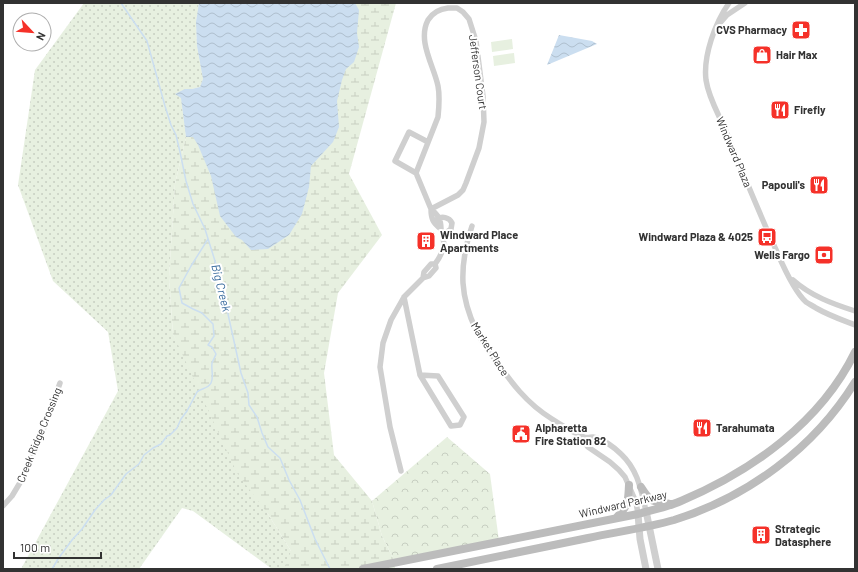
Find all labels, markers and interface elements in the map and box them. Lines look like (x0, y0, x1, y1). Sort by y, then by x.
north arrow (12, 12, 52, 52)
pharmacy icon: CVS Pharmacy (790, 19, 812, 41)
place label: CVS Pharmacy (716, 23, 787, 36)
text: N (34, 30, 49, 43)
street label: Jefferson Court (467, 34, 490, 110)
shop icon: Hair Max (751, 44, 773, 66)
place label: Hair Max (776, 48, 818, 61)
restaurant icon: Firefly (769, 99, 791, 121)
place label: Firefly (794, 103, 826, 116)
street label: Windward Plaza (714, 115, 755, 189)
restaurant icon: Papouli's (808, 174, 830, 196)
place label: Papouli's (762, 178, 805, 191)
bus stop icon: Windward Plaza & 4025 (756, 226, 778, 248)
place label: Windward Place Apartments (440, 228, 518, 254)
building icon: Windward Place Apartments (415, 230, 437, 252)
place label: Windward Plaza & 4025 (639, 230, 753, 243)
bank icon: Wells Fargo (813, 244, 835, 266)
place label: Wells Fargo (754, 248, 810, 261)
water label: Big Creek (209, 263, 235, 313)
street label: Market Place (469, 319, 512, 378)
street label: Creek Ridge Crossing (14, 385, 64, 484)
restaurant icon: Tarahumata (691, 417, 713, 439)
place label: Alpharetta Fire Station 82 (535, 421, 606, 447)
place label: Tarahumata (716, 421, 775, 434)
public building icon: Alpharetta Fire Station 82 (510, 423, 532, 445)
street label: Windward Parkway (578, 487, 668, 520)
place label: Strategic Datasphere (775, 522, 831, 548)
building icon: Strategic Datasphere (750, 524, 772, 546)
scale bar (14, 534, 101, 560)
text: 100 m (20, 540, 50, 554)

